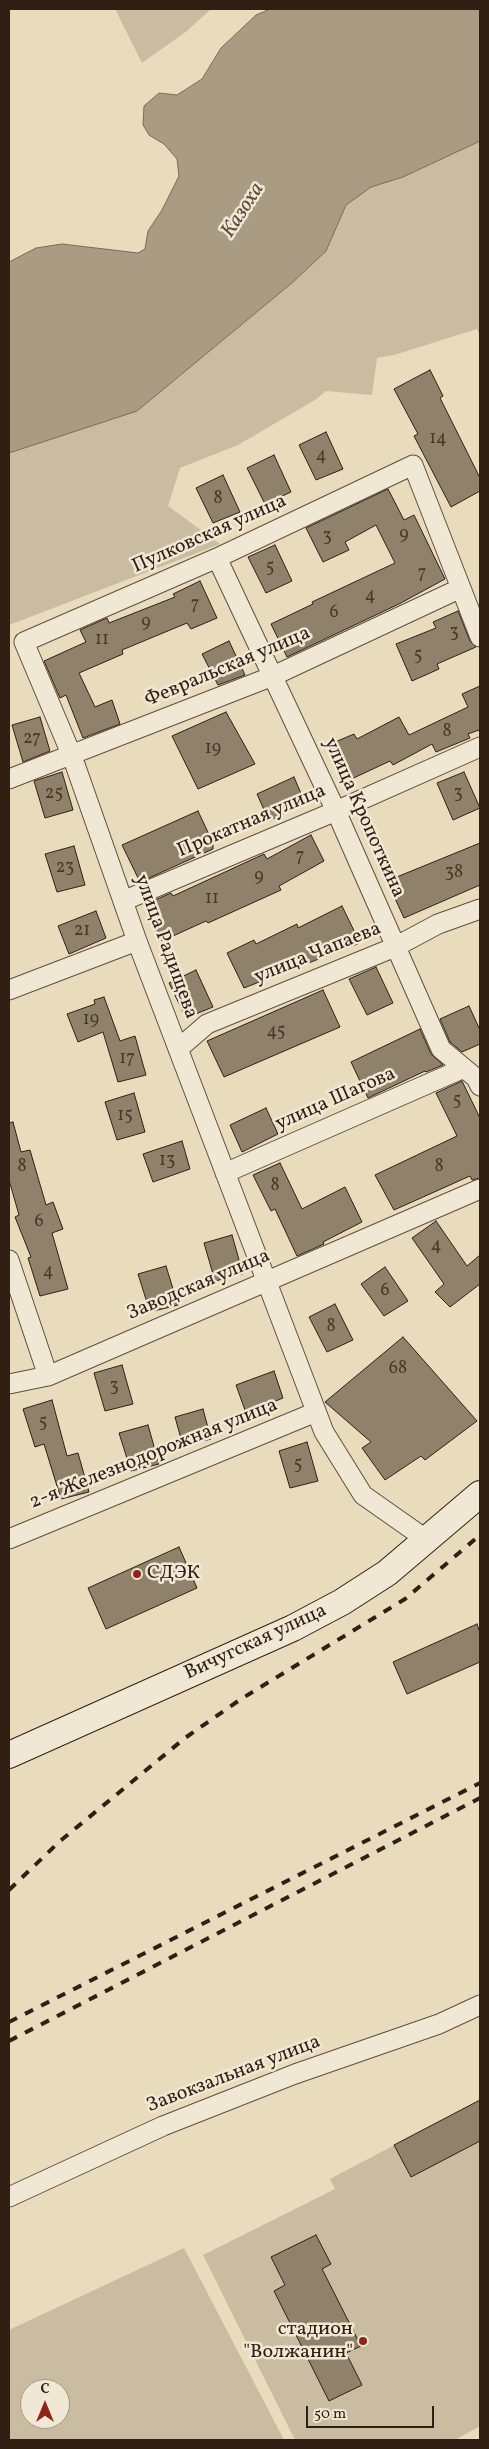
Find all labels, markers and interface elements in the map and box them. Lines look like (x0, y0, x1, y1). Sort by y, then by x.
water label: Казоха (217, 179, 271, 243)
house number: 14 (429, 429, 447, 451)
house number: 4 (316, 446, 326, 468)
house number: 8 (213, 489, 223, 511)
street label: Пулковская улица (129, 490, 291, 580)
house number: 9 (399, 525, 409, 547)
house number: 3 (322, 527, 332, 549)
house number: 5 (266, 558, 274, 580)
house number: 7 (418, 564, 426, 586)
house number: 4 (365, 586, 375, 608)
house number: 7 (191, 595, 199, 617)
house number: 6 (329, 603, 339, 625)
house number: 9 (141, 613, 151, 635)
street label: Февральская улица (142, 622, 314, 714)
house number: 3 (449, 623, 459, 645)
house number: 11 (95, 630, 109, 652)
house number: 5 (414, 646, 422, 668)
house number: 8 (442, 722, 452, 744)
house number: 27 (23, 729, 41, 751)
street label: улица Кропоткина (317, 734, 409, 902)
house number: 19 (205, 739, 221, 761)
street label: Прокатная улица (174, 780, 330, 864)
house number: 25 (45, 784, 63, 806)
house number: 3 (453, 784, 463, 806)
house number: 7 (296, 847, 304, 869)
house number: 23 (56, 858, 74, 880)
house number: 38 (445, 863, 463, 885)
house number: 9 (254, 867, 264, 889)
street label: улица Радищева (128, 872, 202, 1022)
house number: 11 (205, 889, 219, 911)
street label: улица Чапаева (251, 918, 385, 990)
house number: 21 (74, 921, 90, 943)
house number: 19 (83, 1010, 99, 1032)
house number: 45 (267, 1022, 285, 1044)
house number: 17 (119, 1049, 135, 1071)
street label: улица Шагова (272, 1063, 400, 1137)
house number: 5 (453, 1091, 461, 1113)
house number: 15 (117, 1106, 133, 1128)
house number: 13 (159, 1151, 175, 1173)
house number: 8 (17, 1157, 27, 1179)
house number: 8 (434, 1157, 444, 1179)
house number: 8 (270, 1176, 280, 1198)
house number: 6 (34, 1212, 44, 1234)
house number: 4 (431, 1236, 441, 1258)
street label: Заводская улица (124, 1245, 274, 1327)
house number: 4 (43, 1262, 53, 1284)
house number: 6 (380, 1281, 390, 1303)
house number: 8 (326, 1317, 336, 1339)
house number: 68 (389, 1359, 407, 1381)
house number: 3 (109, 1377, 119, 1399)
street label: 2-я Железнодорожная улица (26, 1394, 282, 1516)
house number: 5 (39, 1413, 47, 1435)
house number: 5 (294, 1455, 302, 1477)
place label: СДЭК (147, 1562, 200, 1586)
marker: СДЭК (131, 1568, 143, 1580)
street label: Вичугская улица (181, 1600, 331, 1686)
street label: Завокзальная улица (144, 2031, 324, 2119)
place label: стадион "Волжанин" (243, 2318, 353, 2365)
marker: стадион "Волжанин" (357, 2335, 369, 2347)
north arrow (20, 2379, 70, 2429)
text: С (40, 2380, 50, 2399)
scale bar (309, 2396, 436, 2428)
text: 50 m (314, 2404, 346, 2425)

